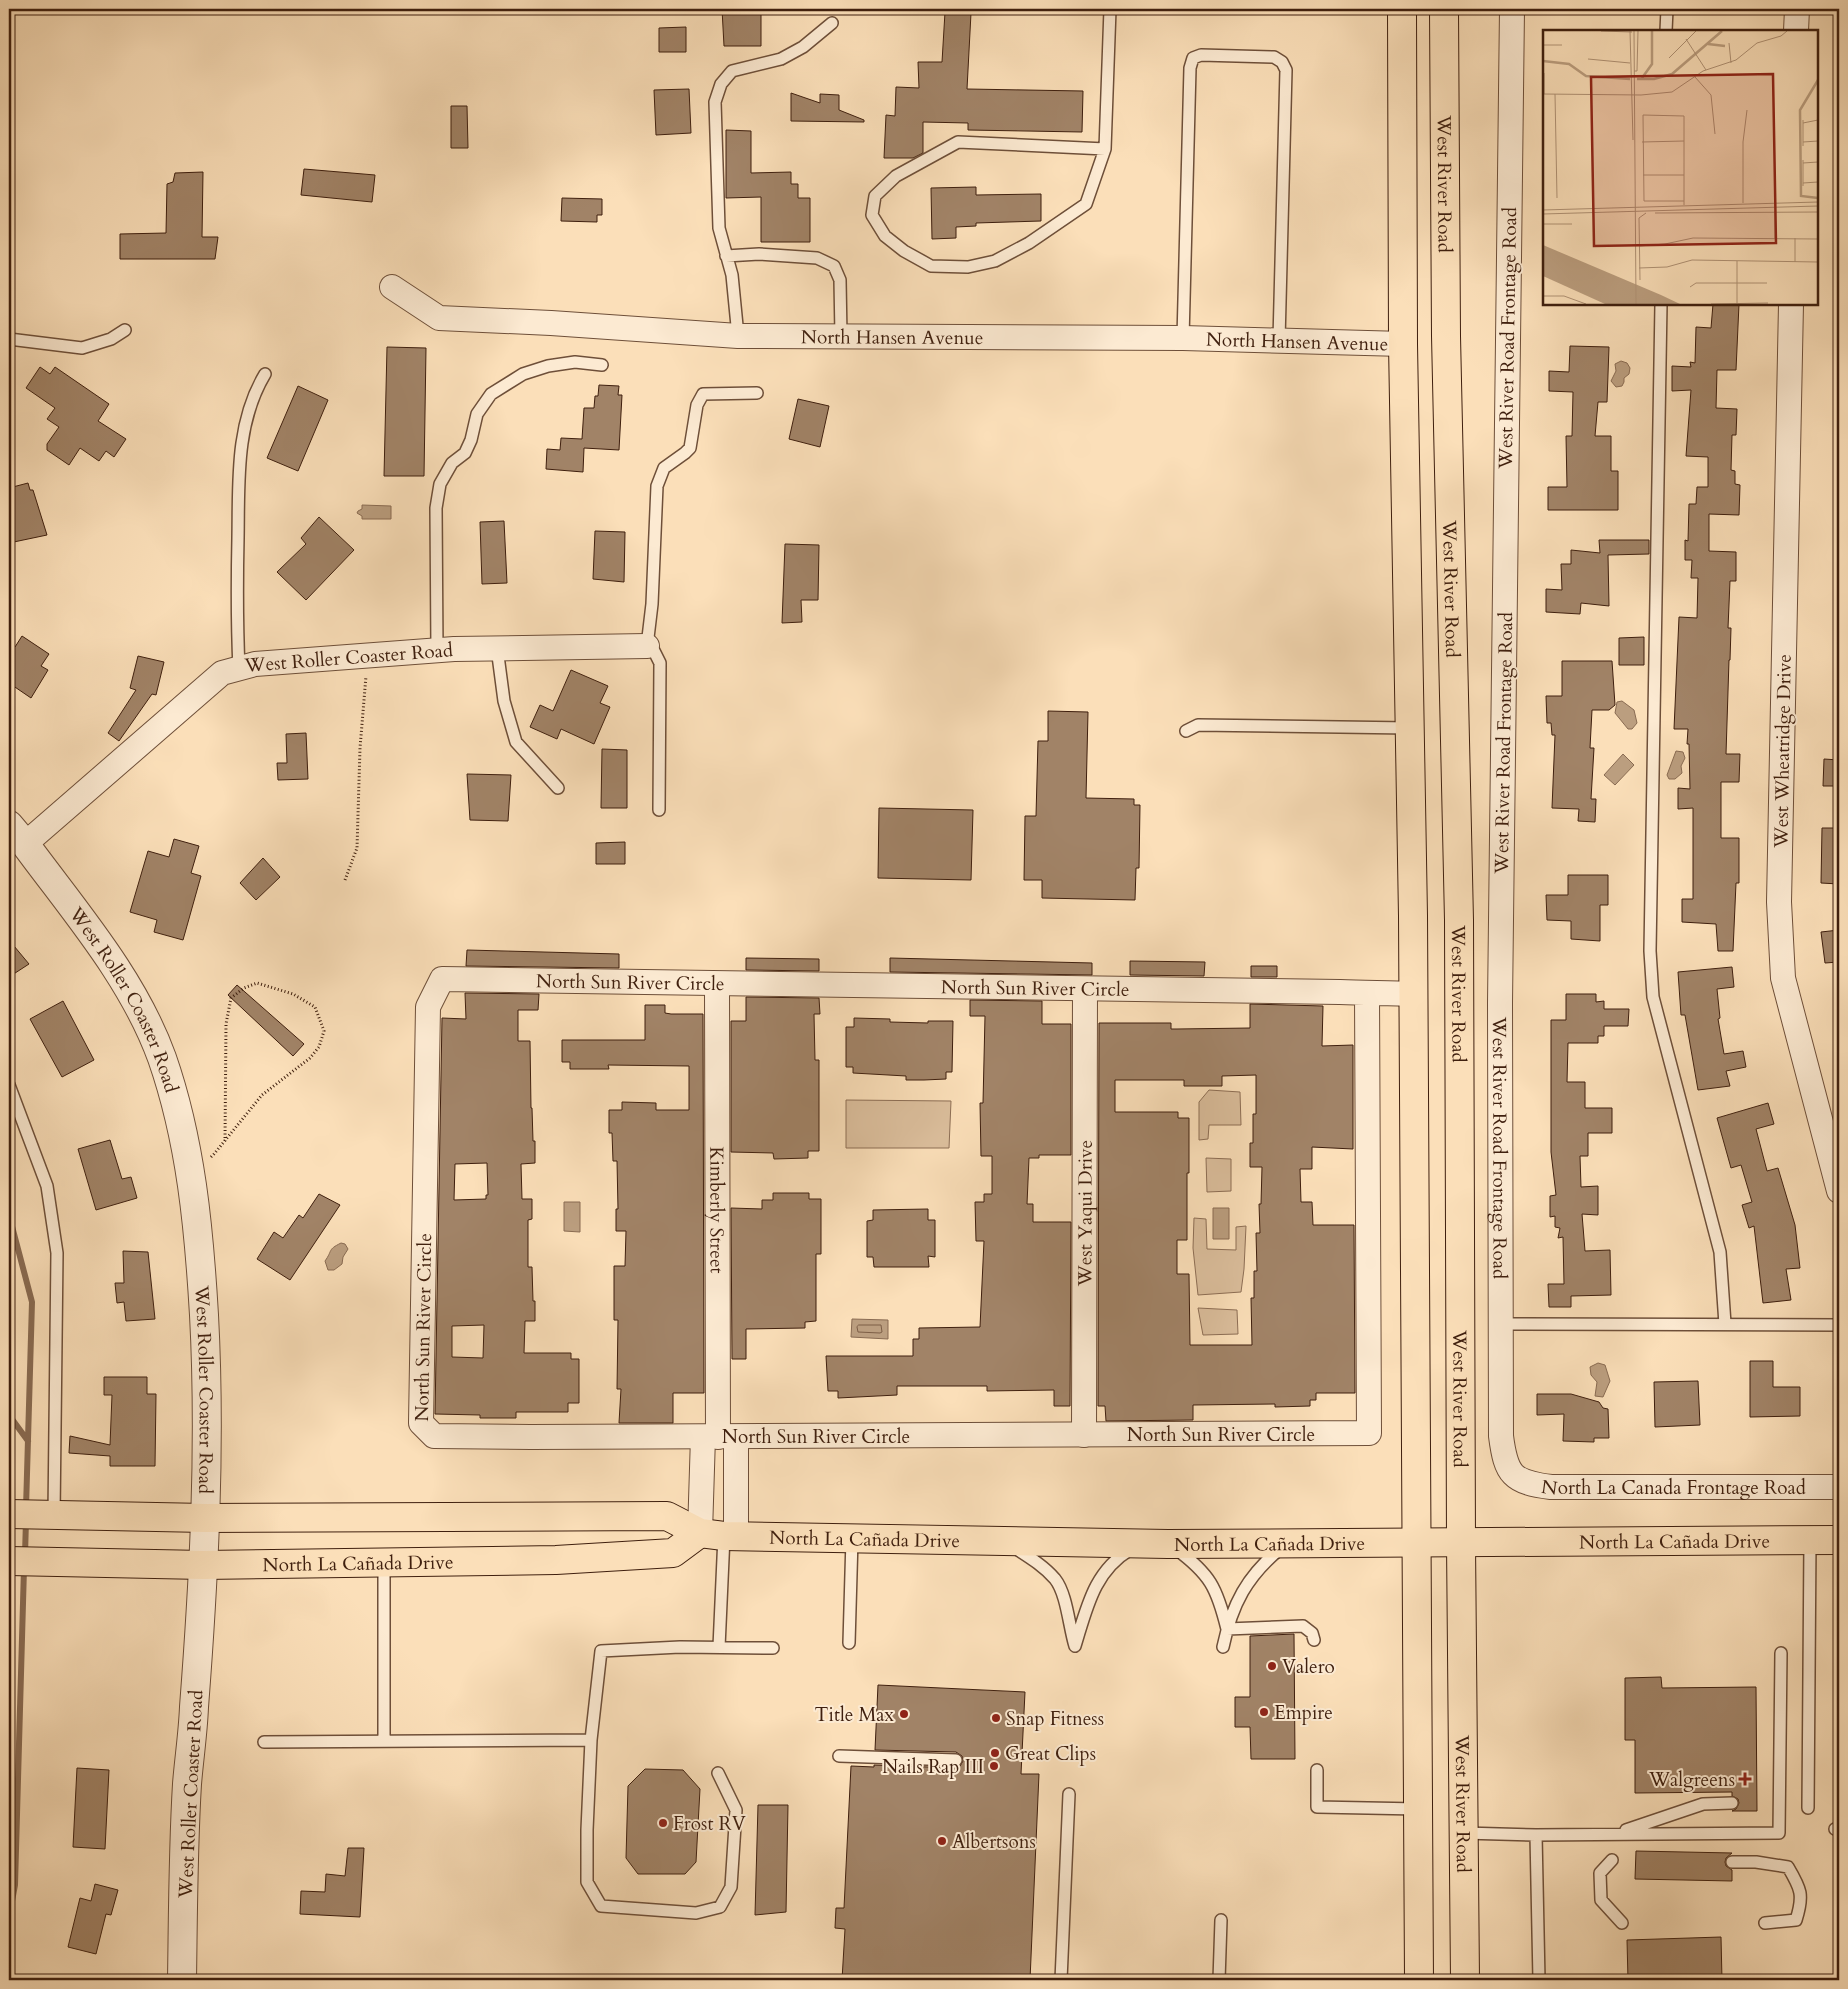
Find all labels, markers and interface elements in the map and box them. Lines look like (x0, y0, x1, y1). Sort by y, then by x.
inset map (1543, 30, 1818, 305)
street label: West River Road (1431, 114, 1457, 253)
street label: West River Road Frontage Road (1493, 207, 1523, 470)
street label: North Hansen Avenue (801, 324, 983, 351)
street label: North Hansen Avenue (1205, 327, 1389, 358)
street label: West River Road (1436, 519, 1465, 658)
street label: West River Road Frontage Road (1489, 612, 1519, 875)
street label: West Roller Coaster Road (243, 637, 454, 679)
street label: West Wheatridge Drive (1768, 654, 1798, 849)
street label: West Roller Coaster Road (62, 901, 184, 1096)
street label: West River Road (1445, 924, 1471, 1063)
street label: North Sun River Circle (536, 968, 725, 997)
street label: North Sun River Circle (941, 974, 1130, 1003)
street label: West River Road Frontage Road (1486, 1016, 1513, 1279)
street label: West Yaqui Drive (1072, 1140, 1099, 1287)
street label: Kimberly Street (703, 1146, 730, 1274)
street label: North Sun River Circle (409, 1233, 438, 1422)
street label: West Roller Coaster Road (188, 1284, 219, 1494)
street label: West River Road (1446, 1329, 1473, 1468)
street label: North Sun River Circle (1127, 1422, 1315, 1448)
street label: North Sun River Circle (722, 1424, 910, 1450)
street label: North La Canada Frontage Road (1540, 1474, 1806, 1502)
street label: North La Cañada Drive (769, 1525, 960, 1554)
street label: North La Cañada Drive (1579, 1528, 1770, 1556)
street label: North La Cañada Drive (1174, 1531, 1365, 1558)
street label: North La Cañada Drive (262, 1549, 454, 1578)
place label: Valero (1282, 1654, 1335, 1680)
marker: Valero (1266, 1660, 1278, 1672)
street label: West Roller Coaster Road (173, 1689, 209, 1900)
place label: Empire (1274, 1700, 1333, 1726)
place label: Title Max (815, 1702, 895, 1728)
place label: Snap Fitness (1006, 1706, 1104, 1732)
marker: Empire (1258, 1706, 1270, 1718)
marker: Title Max (898, 1708, 910, 1720)
marker: Snap Fitness (990, 1712, 1002, 1724)
street label: West River Road (1449, 1734, 1476, 1873)
place label: Great Clips (1005, 1741, 1096, 1767)
marker: Great Clips (989, 1747, 1001, 1759)
place label: Nails Rap III (882, 1754, 984, 1780)
marker: Nails Rap III (988, 1760, 1000, 1772)
place label: Walgreens (1648, 1767, 1735, 1793)
marker: Walgreens (1739, 1773, 1751, 1785)
place label: Frost RV (673, 1811, 746, 1837)
marker: Frost RV (657, 1817, 669, 1829)
place label: Albertsons (952, 1829, 1036, 1855)
marker: Albertsons (936, 1835, 948, 1847)

